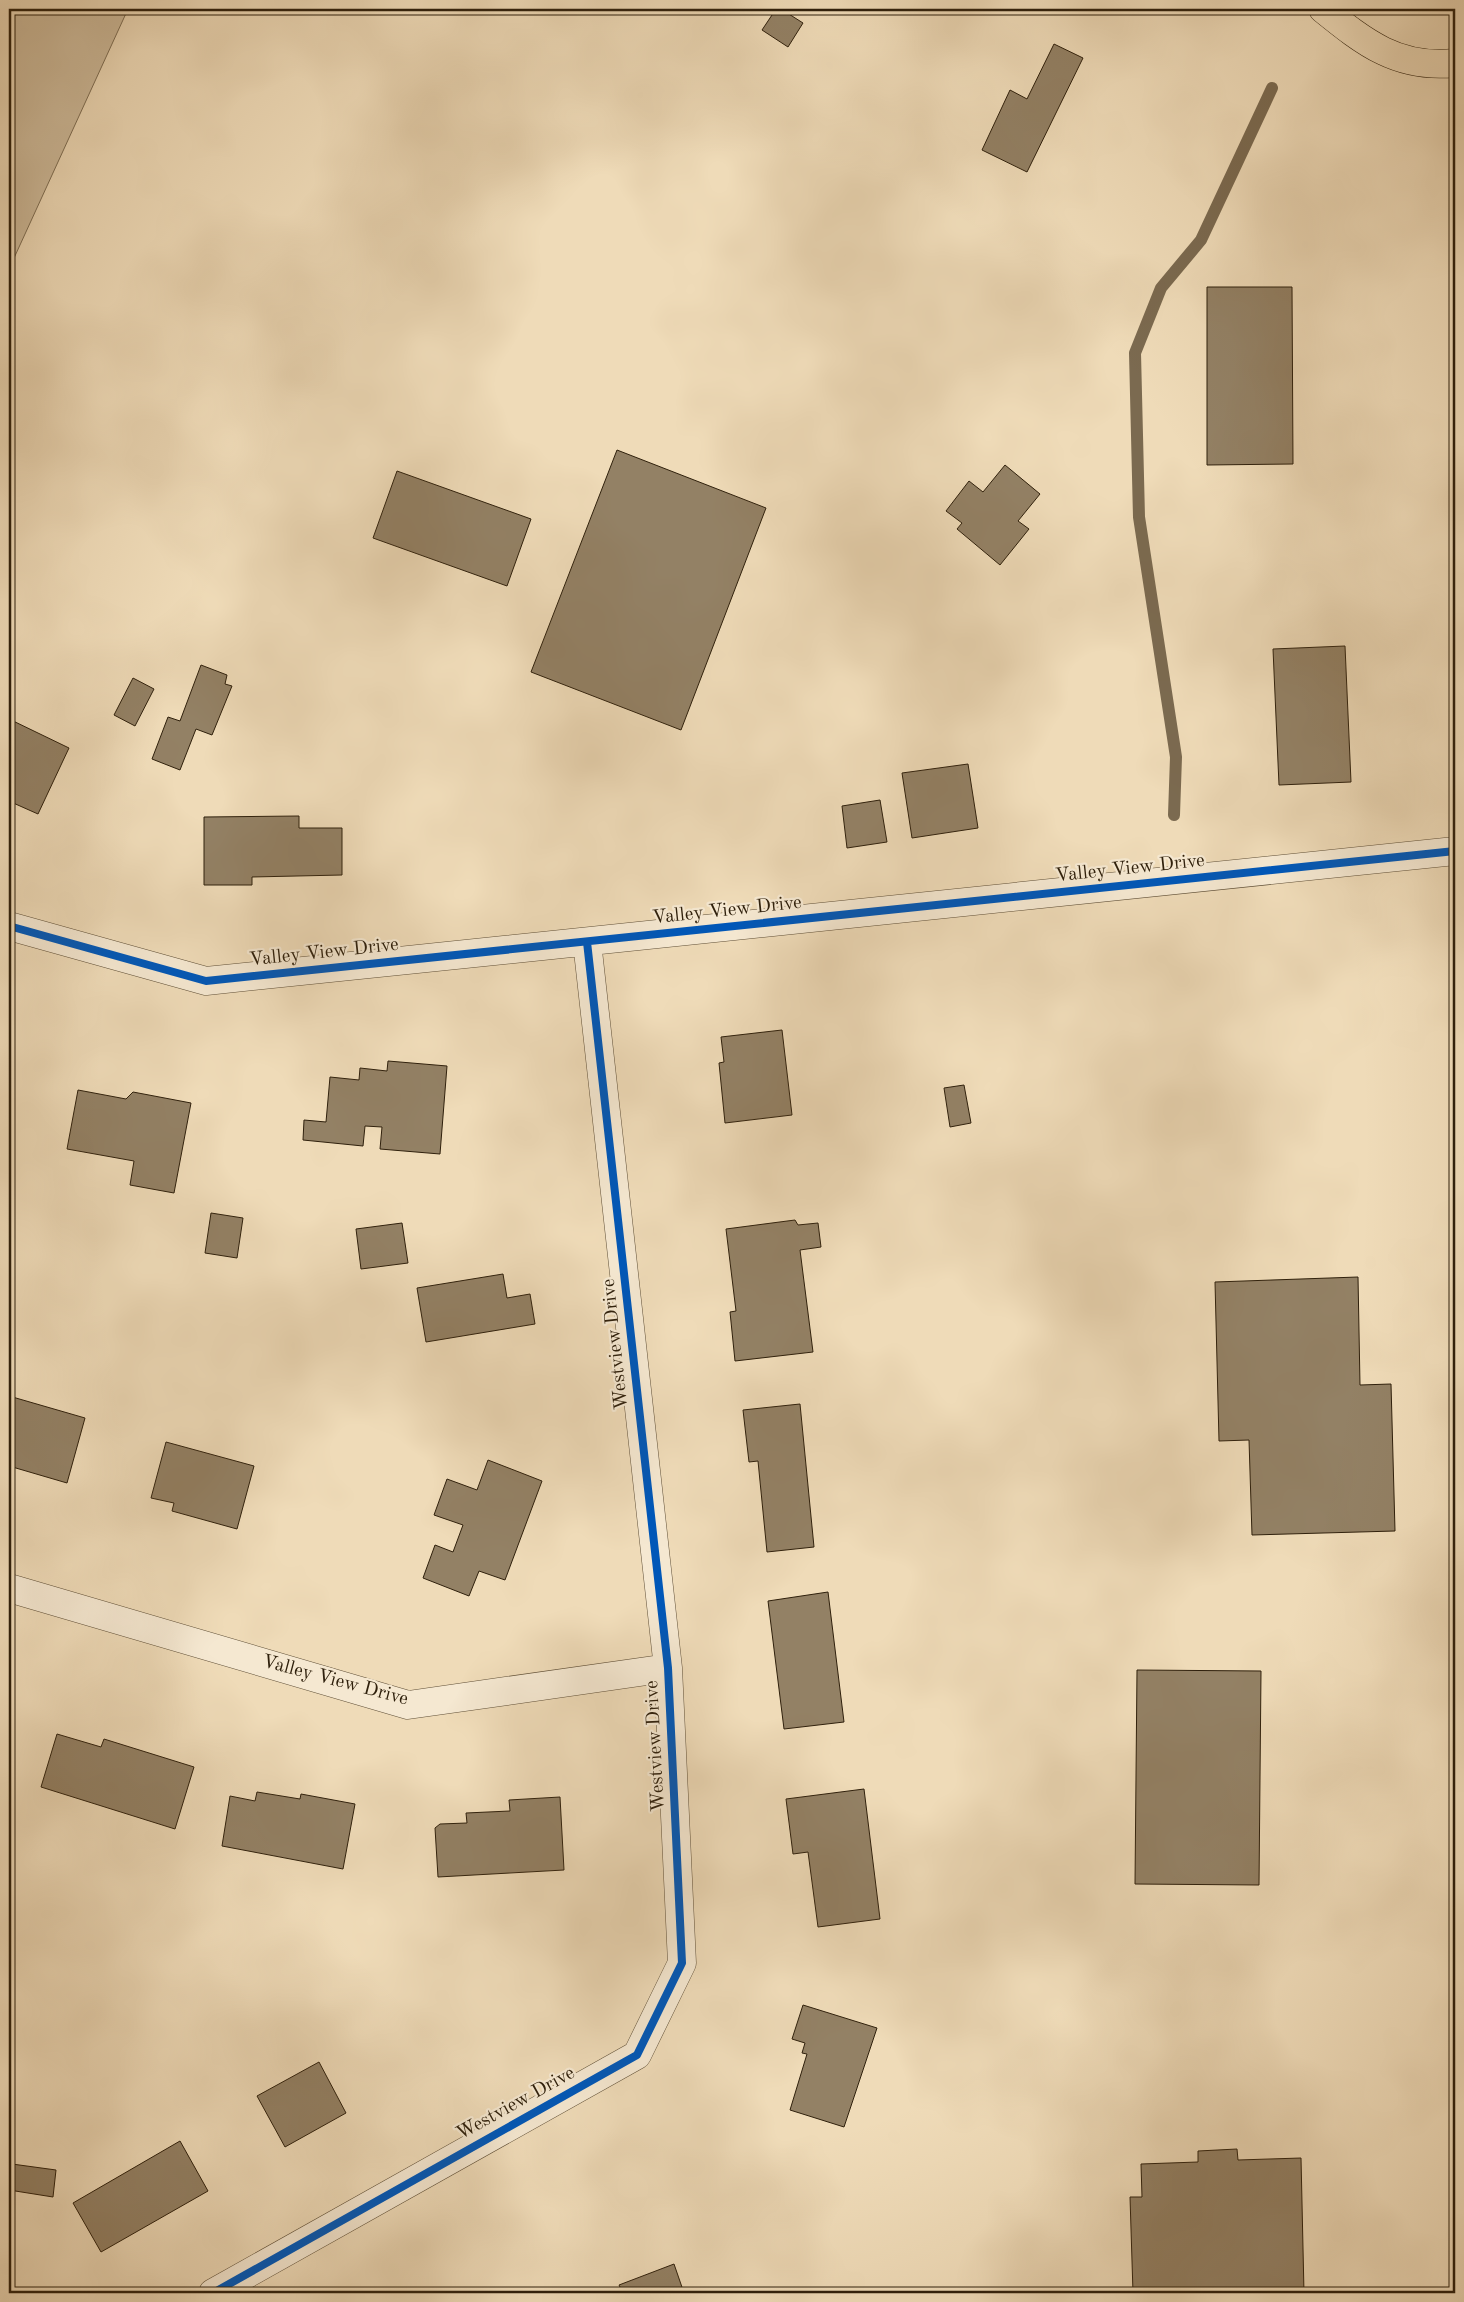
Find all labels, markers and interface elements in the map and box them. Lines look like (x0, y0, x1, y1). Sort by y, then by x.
street label: Valley View Drive (1054, 852, 1206, 886)
street label: Valley View Drive (651, 894, 803, 928)
street label: Valley View Drive (248, 936, 400, 970)
street label: Westview Drive (600, 1277, 632, 1411)
street label: Valley View Drive (260, 1652, 410, 1710)
street label: Westview Drive (643, 1680, 669, 1812)
street label: Westview Drive (454, 2064, 578, 2144)

